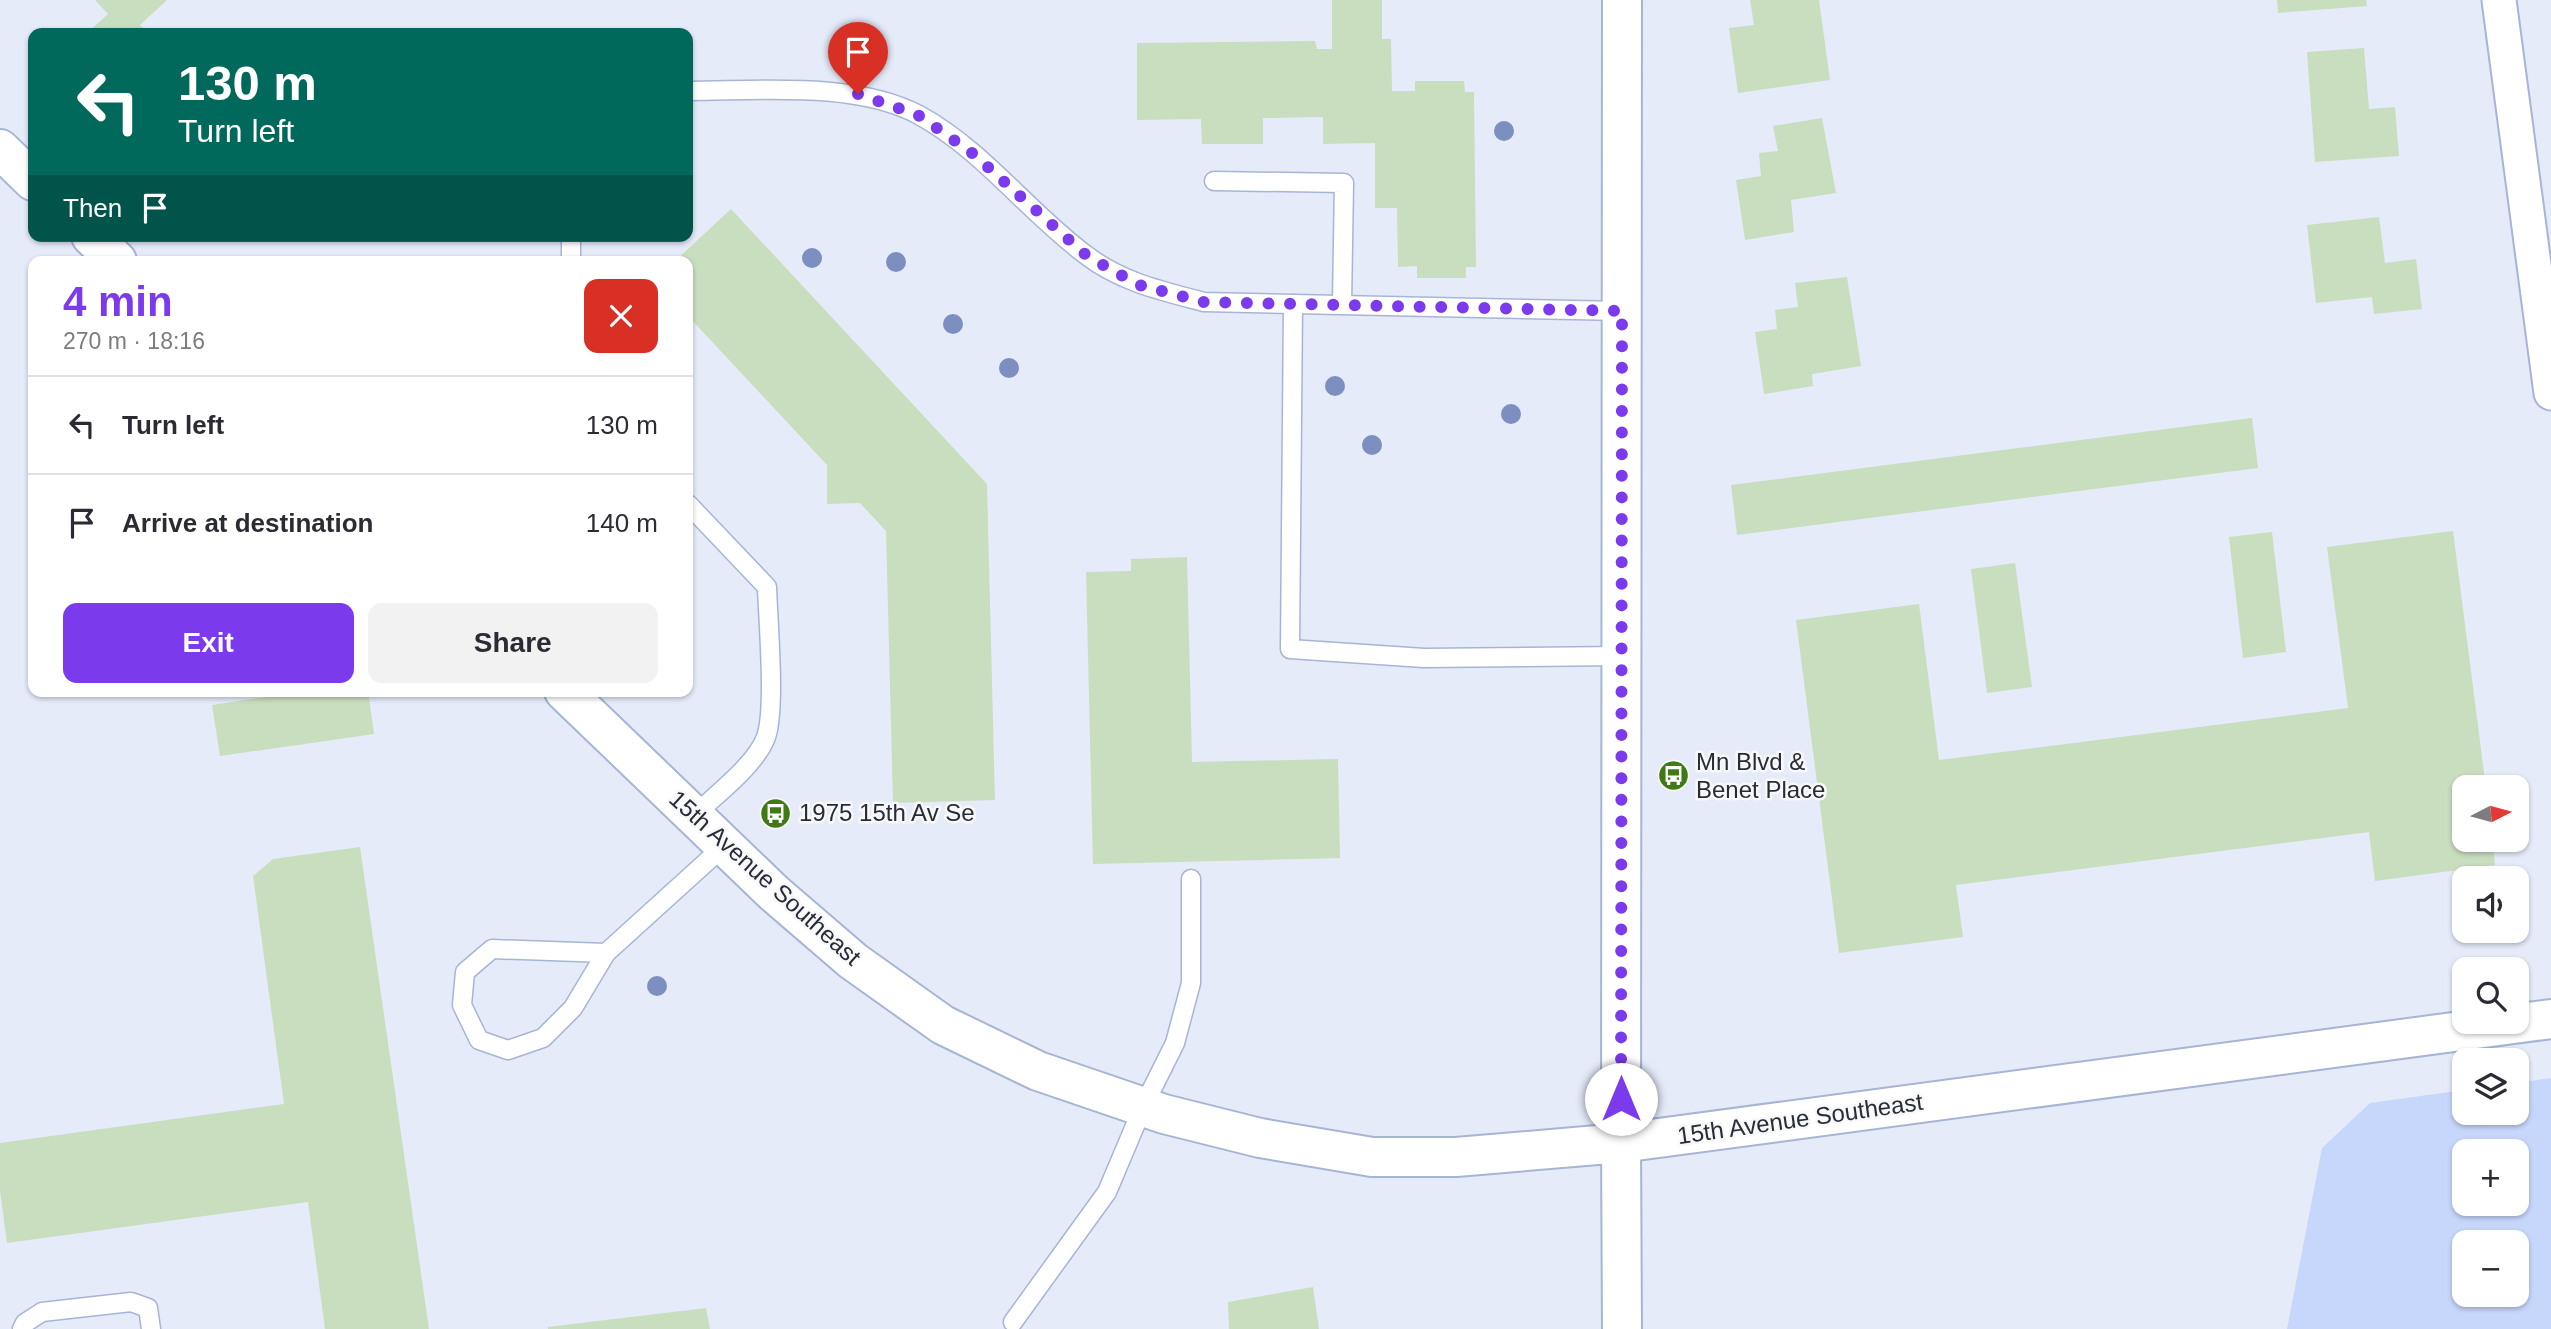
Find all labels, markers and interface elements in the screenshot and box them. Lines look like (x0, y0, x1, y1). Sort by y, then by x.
pin (828, 22, 888, 94)
icon: arrive (839, 33, 877, 71)
icon: left (63, 56, 154, 147)
text: 130 m (178, 56, 317, 110)
text: Turn left (178, 113, 294, 149)
icon: arrive (136, 189, 174, 227)
text: Then (63, 193, 122, 223)
text: 4 min (63, 278, 173, 325)
button: close (584, 279, 658, 353)
text: 270 m · 18:16 (63, 328, 205, 354)
icon: left (63, 406, 101, 444)
text: Turn left (122, 410, 224, 440)
text: 130 m (586, 410, 658, 440)
icon: arrive (63, 504, 101, 542)
text: Arrive at destination (122, 508, 373, 538)
text: 140 m (586, 508, 658, 538)
button: Exit (63, 603, 354, 683)
button: Share (368, 603, 658, 683)
place label: Mn Blvd & Benet Place (1696, 748, 1825, 803)
bus stop icon: Mn Blvd & Benet Place (1656, 759, 1690, 793)
north arrow (2452, 775, 2529, 852)
map controls (2452, 775, 2529, 1307)
street label: 15th Avenue Southeast (664, 785, 867, 971)
bus stop icon: 1975 15th Av Se (759, 796, 793, 830)
place label: 1975 15th Av Se (799, 799, 975, 826)
button: sound (2452, 866, 2529, 943)
button: search (2452, 957, 2529, 1034)
button: layers (2452, 1048, 2529, 1125)
position arrow (1584, 1062, 1658, 1136)
street label: 15th Avenue Southeast (1675, 1088, 1925, 1149)
button: + (2452, 1139, 2529, 1216)
button: − (2452, 1230, 2529, 1307)

